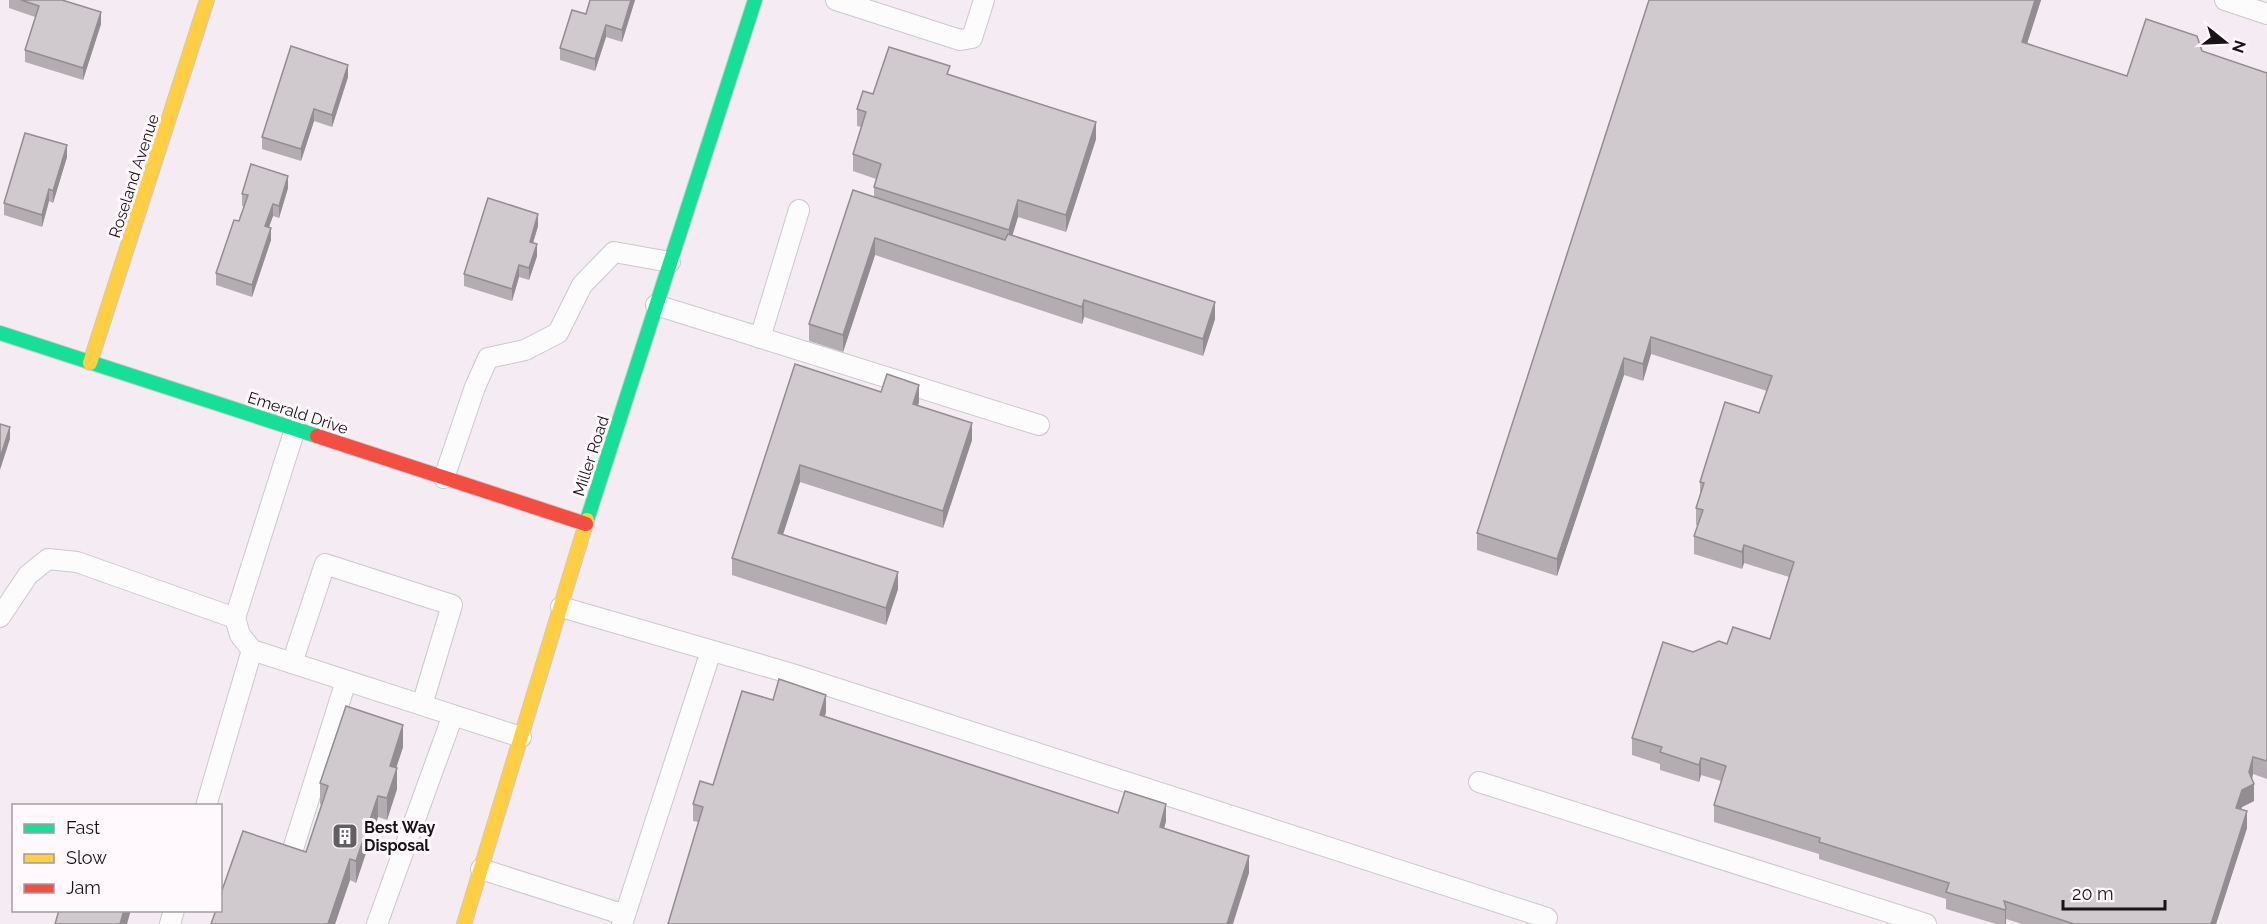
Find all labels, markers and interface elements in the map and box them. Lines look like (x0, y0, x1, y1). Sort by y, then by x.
north arrow (2195, 12, 2255, 72)
text: N (2228, 38, 2250, 55)
street label: Roseland Avenue (105, 112, 163, 240)
street label: Emerald Drive (245, 388, 351, 438)
street label: Miller Road (569, 413, 613, 499)
legend (12, 804, 222, 912)
text: Fast (66, 817, 100, 838)
place label: Best Way Disposal (364, 818, 436, 855)
building icon: Best Way Disposal (330, 821, 360, 851)
text: Slow (66, 847, 107, 868)
scale bar (2063, 873, 2165, 911)
text: Jam (66, 877, 101, 898)
text: 20 m (2072, 883, 2114, 904)

